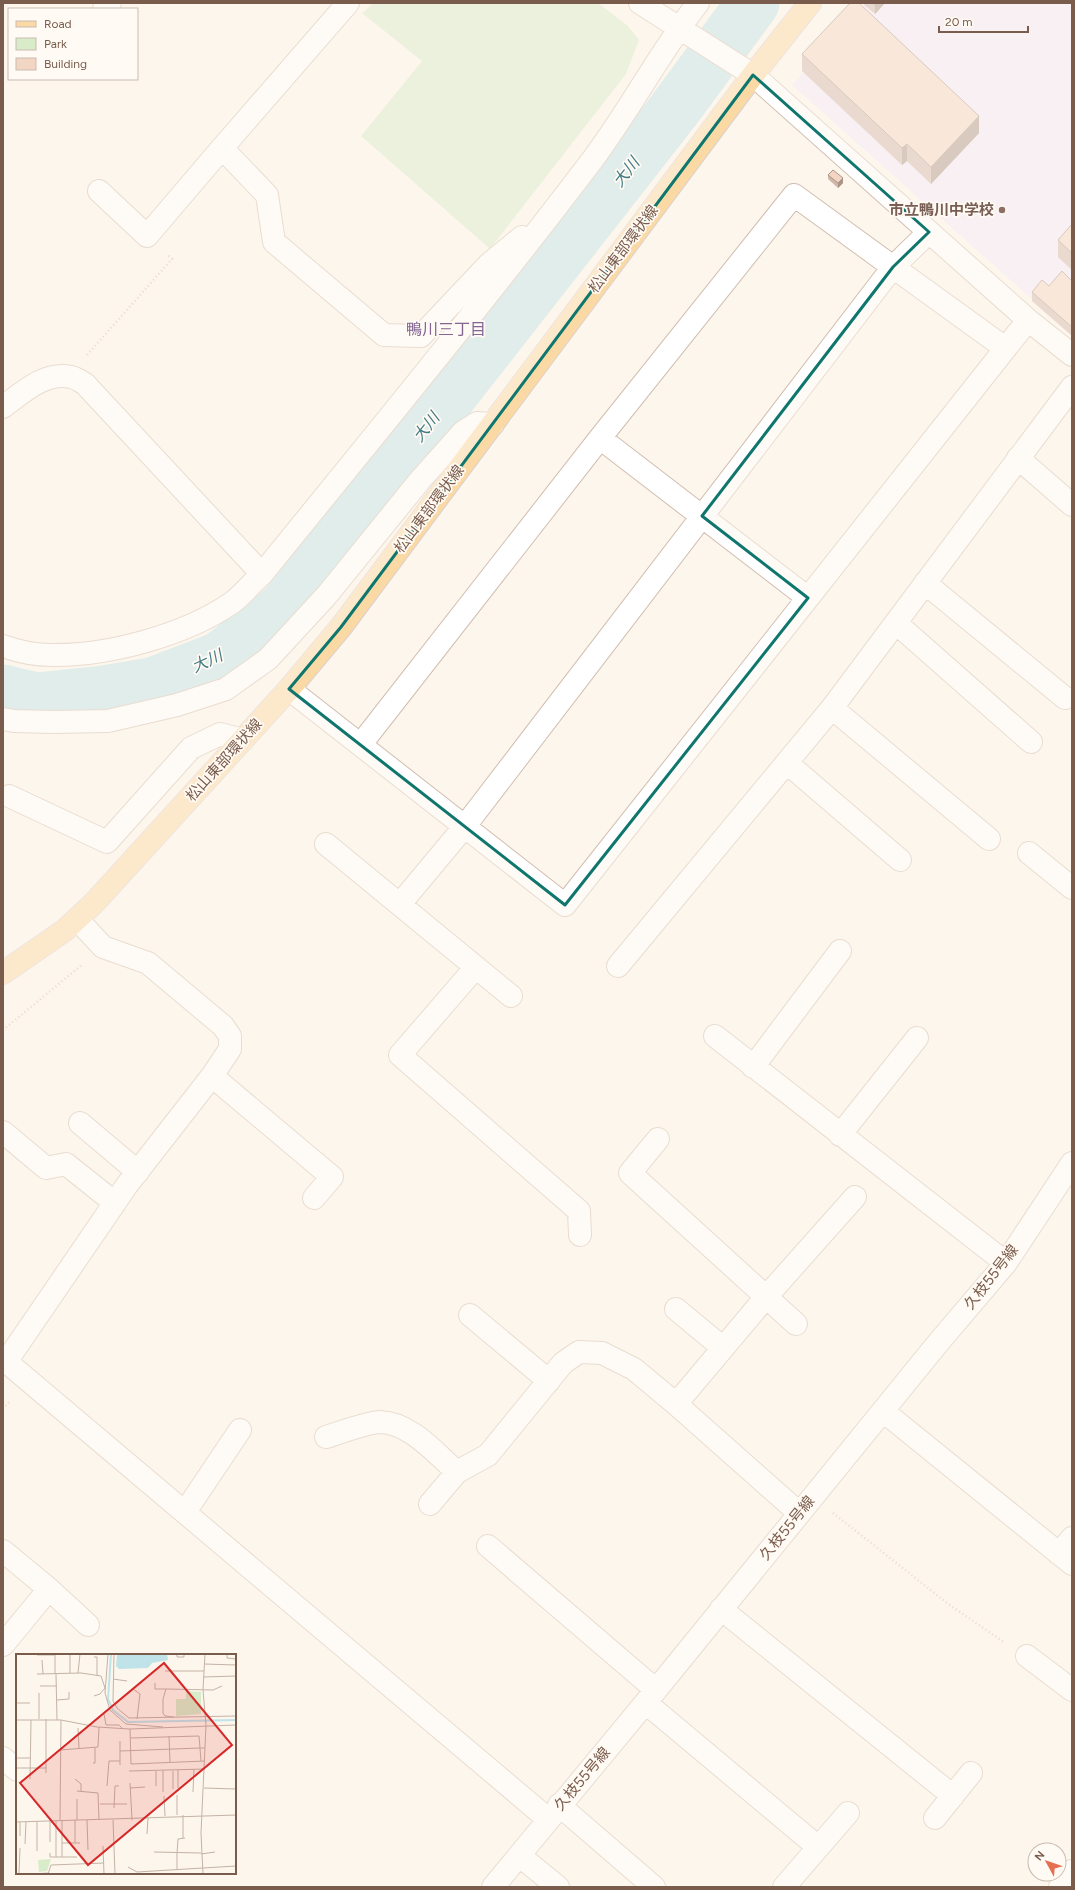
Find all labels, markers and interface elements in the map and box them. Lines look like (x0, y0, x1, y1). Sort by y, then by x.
legend (8, 8, 138, 80)
scale bar (939, 8, 1028, 34)
text: 20 m (945, 15, 973, 29)
text: Road (44, 17, 72, 31)
text: Park (44, 37, 67, 51)
text: Building (44, 57, 87, 71)
water label: 大川 (609, 152, 645, 190)
place label: 市立鴨川中学校 (889, 201, 994, 219)
street label: 松山東部環状線 (584, 202, 662, 296)
marker: 市立鴨川中学校 (997, 205, 1007, 215)
district label: 鴨川三丁目 (406, 320, 486, 339)
water label: 大川 (409, 407, 445, 445)
street label: 松山東部環状線 (390, 462, 468, 556)
water label: 大川 (188, 645, 227, 676)
street label: 松山東部環状線 (182, 715, 266, 805)
street label: 久枝55号線 (960, 1241, 1022, 1313)
street label: 久枝55号線 (756, 1492, 818, 1564)
inset map (16, 1654, 236, 1874)
street label: 久枝55号線 (550, 1744, 614, 1814)
north arrow (1027, 1842, 1067, 1882)
text: N (1032, 1848, 1047, 1863)

